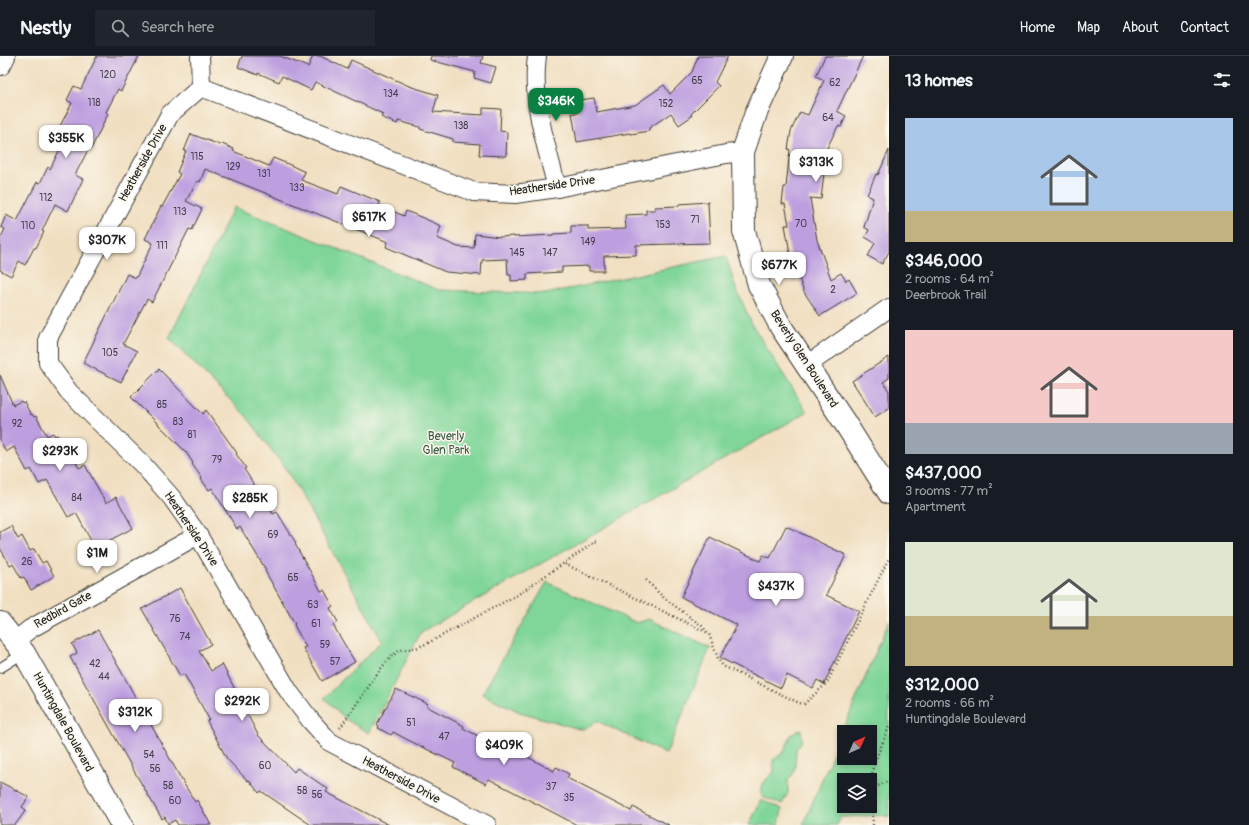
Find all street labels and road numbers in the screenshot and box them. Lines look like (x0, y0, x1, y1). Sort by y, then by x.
street label: Heatherside Drive (115, 121, 171, 204)
street label: Heatherside Drive (508, 173, 596, 199)
street label: Beverly Glen Boulevard (767, 307, 841, 411)
street label: Heatherside Drive (161, 489, 221, 569)
street label: Redbird Gate (32, 588, 94, 632)
street label: Huntingdale Boulevard (29, 669, 97, 775)
street label: Heatherside Drive (359, 753, 443, 807)

